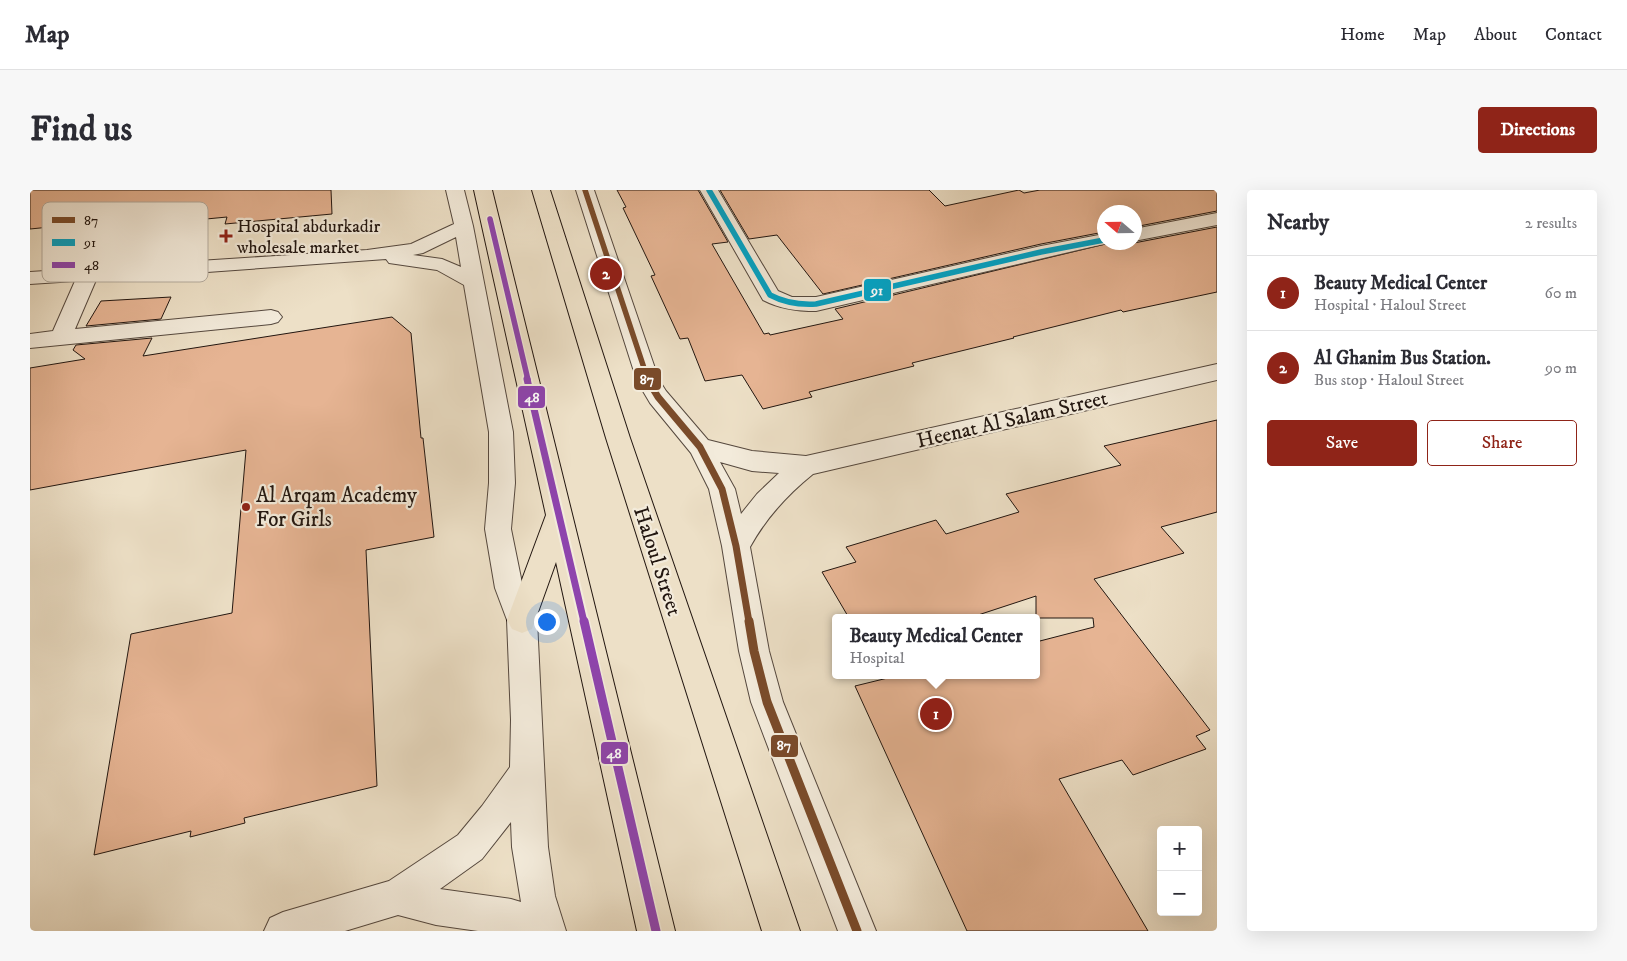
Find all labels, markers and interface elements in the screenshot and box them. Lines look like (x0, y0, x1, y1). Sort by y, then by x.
text: Map (25, 20, 69, 50)
text: Home (1340, 24, 1385, 46)
text: Map (1413, 24, 1446, 46)
text: About (1474, 24, 1517, 46)
text: Contact (1545, 24, 1602, 46)
button: Directions (1478, 107, 1597, 153)
text: Find us (30, 108, 132, 152)
legend (42, 202, 208, 282)
north arrow (1097, 205, 1142, 250)
text: Nearby (1267, 210, 1329, 236)
text: 87 (84, 212, 98, 230)
text: 2 results (1525, 213, 1577, 233)
place label: Hospital abdurkadir wholesale market (236, 216, 380, 259)
marker: Hospital abdurkadir wholesale market (219, 229, 233, 243)
text: 91 (83, 234, 96, 252)
pin: 2 (590, 255, 622, 293)
text: 48 (84, 257, 99, 275)
text: Beauty Medical Center (1314, 272, 1487, 295)
line badge: 91 (863, 278, 892, 302)
text: 91 (870, 282, 883, 300)
text: 1 (1280, 283, 1286, 303)
text: 60 m (1545, 283, 1577, 303)
text: Hospital · Haloul Street (1314, 295, 1466, 315)
text: Al Ghanim Bus Station. (1314, 347, 1491, 370)
text: 2 (1279, 358, 1287, 378)
text: 90 m (1545, 358, 1577, 378)
line badge: 87 (633, 367, 662, 391)
text: Bus stop · Haloul Street (1314, 370, 1464, 390)
text: 87 (640, 371, 654, 389)
line badge: 48 (517, 385, 546, 409)
street label: Heenat Al Salam Street (914, 385, 1110, 455)
text: 48 (523, 389, 540, 407)
button: Save (1267, 420, 1417, 466)
button: Share (1427, 420, 1577, 466)
place label: Al Arqam Academy For Girls (256, 483, 418, 533)
marker: Al Arqam Academy For Girls (240, 501, 252, 513)
street label: Haloul Street (627, 503, 687, 620)
your location (534, 609, 560, 635)
popup (832, 614, 1040, 679)
text: Beauty Medical Center (849, 625, 1023, 648)
text: Hospital (849, 648, 905, 668)
pin: 1 (920, 695, 952, 733)
line badge: 87 (770, 734, 799, 758)
text: 87 (777, 737, 791, 755)
line badge: 48 (600, 741, 629, 765)
text: 48 (605, 745, 622, 763)
map controls (1157, 826, 1202, 916)
button: + (1157, 826, 1202, 871)
button: − (1157, 871, 1202, 916)

